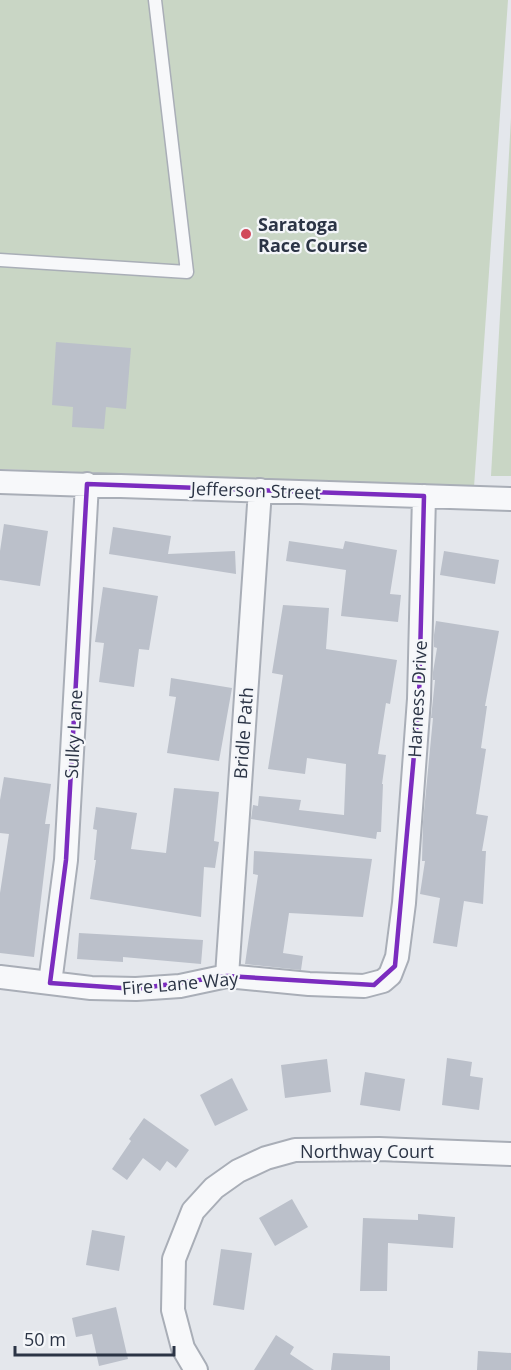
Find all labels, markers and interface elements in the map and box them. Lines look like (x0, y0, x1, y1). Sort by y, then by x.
place label: Saratoga Race Course (258, 212, 368, 257)
marker: Saratoga Race Course (239, 227, 253, 241)
street label: Jefferson Street (189, 476, 321, 504)
street label: Harness Drive (402, 640, 432, 758)
street label: Bridle Path (228, 686, 258, 780)
street label: Sulky Lane (59, 689, 87, 779)
street label: Fire Lane Way (121, 966, 240, 1000)
street label: Northway Court (300, 1139, 434, 1163)
scale bar (15, 1319, 174, 1357)
text: 50 m (24, 1327, 66, 1351)

